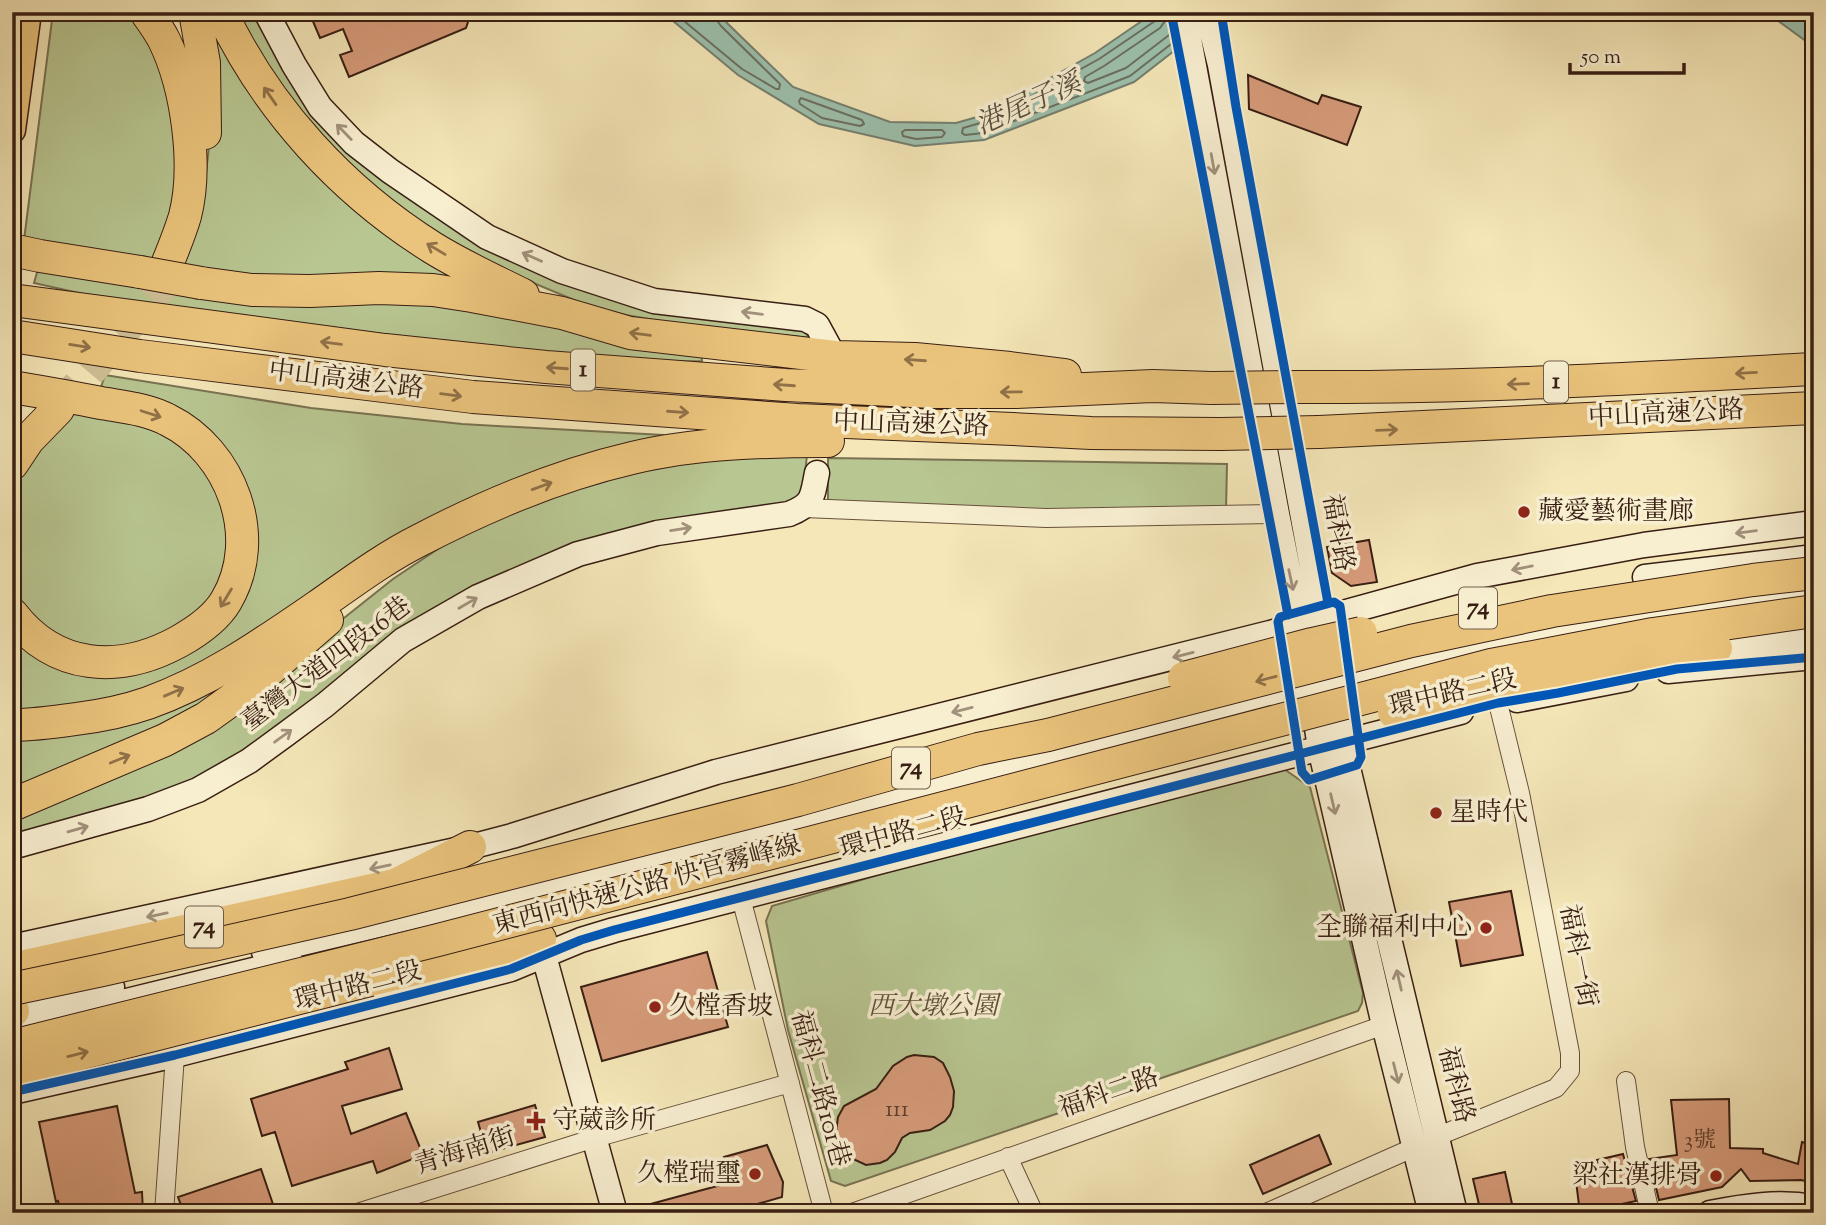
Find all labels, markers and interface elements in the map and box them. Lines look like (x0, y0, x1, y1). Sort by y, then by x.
scale bar (1570, 32, 1684, 76)
text: 50 m (1580, 43, 1621, 73)
water label: 港尾子溪 (970, 63, 1091, 146)
one-way arrow (263, 87, 277, 106)
one-way arrow (336, 124, 353, 141)
one-way arrow (1207, 152, 1220, 175)
one-way arrow (427, 242, 447, 256)
one-way arrow (522, 250, 543, 263)
one-way arrow (741, 306, 763, 319)
one-way arrow (629, 328, 651, 341)
one-way arrow (320, 336, 343, 349)
one-way arrow (68, 340, 91, 353)
road number: 1 (571, 349, 595, 390)
street label: 中山高速公路 (266, 353, 426, 409)
one-way arrow (904, 353, 927, 366)
one-way arrow (546, 361, 569, 374)
road number: 1 (1544, 362, 1568, 402)
one-way arrow (1734, 366, 1757, 379)
one-way arrow (1507, 377, 1530, 390)
one-way arrow (773, 378, 796, 391)
one-way arrow (1000, 385, 1023, 399)
one-way arrow (439, 388, 462, 401)
street label: 中山高速公路 (1587, 392, 1745, 438)
street label: 中山高速公路 (832, 404, 990, 446)
one-way arrow (666, 406, 689, 419)
one-way arrow (140, 409, 162, 421)
one-way arrow (1375, 423, 1398, 436)
one-way arrow (530, 479, 552, 491)
street label: 福科路 (1312, 491, 1362, 575)
place label: 藏愛藝術畫廊 (1538, 494, 1694, 531)
marker: 藏愛藝術畫廊 (1516, 504, 1532, 520)
one-way arrow (669, 522, 692, 535)
one-way arrow (1735, 525, 1758, 538)
one-way arrow (1511, 561, 1533, 575)
one-way arrow (1284, 568, 1298, 591)
one-way arrow (219, 588, 233, 608)
road number: 74 (1459, 588, 1497, 628)
street label: 臺灣大道四段16巷 (234, 589, 420, 741)
one-way arrow (457, 596, 477, 610)
one-way arrow (1172, 649, 1195, 662)
street label: 環中路二段 (1385, 661, 1521, 727)
one-way arrow (1255, 673, 1278, 686)
one-way arrow (163, 685, 184, 698)
one-way arrow (951, 704, 974, 717)
one-way arrow (274, 728, 292, 743)
road number: 74 (892, 748, 930, 788)
one-way arrow (109, 752, 130, 765)
one-way arrow (1327, 792, 1341, 815)
place label: 星時代 (1450, 795, 1528, 832)
street label: 環中路二段 (835, 799, 971, 869)
marker: 星時代 (1428, 805, 1444, 821)
one-way arrow (67, 821, 89, 834)
street label: 東西向快速公路 快官霧峰線 (489, 827, 805, 945)
one-way arrow (369, 860, 392, 874)
street label: 福科一街 (1549, 901, 1605, 1011)
road number: 74 (185, 906, 223, 947)
one-way arrow (146, 909, 169, 923)
place label: 全聯福利中心 (1316, 910, 1472, 947)
marker: 全聯福利中心 (1478, 920, 1494, 936)
street label: 環中路二段 (290, 953, 426, 1021)
one-way arrow (1391, 969, 1405, 992)
place label: 久樘香坡 (669, 989, 773, 1026)
park label: 西大墩公園 (868, 989, 1002, 1026)
marker: 久樘香坡 (647, 999, 663, 1015)
street label: 福科二路101巷 (780, 1006, 858, 1172)
street label: 福科路 (1428, 1043, 1482, 1127)
one-way arrow (67, 1047, 89, 1060)
street label: 福科二路 (1054, 1060, 1164, 1128)
one-way arrow (1390, 1061, 1403, 1084)
house number: 111 (885, 1094, 909, 1127)
place label: 守葳診所 (552, 1103, 656, 1140)
marker: 守葳診所 (526, 1111, 546, 1131)
street label: 青海南街 (410, 1119, 520, 1185)
house number: 3號 (1684, 1125, 1716, 1158)
place label: 久樘瑞璽 (637, 1156, 741, 1193)
place label: 梁社漢排骨 (1572, 1158, 1702, 1195)
marker: 久樘瑞璽 (747, 1166, 763, 1182)
marker: 梁社漢排骨 (1708, 1168, 1724, 1184)

